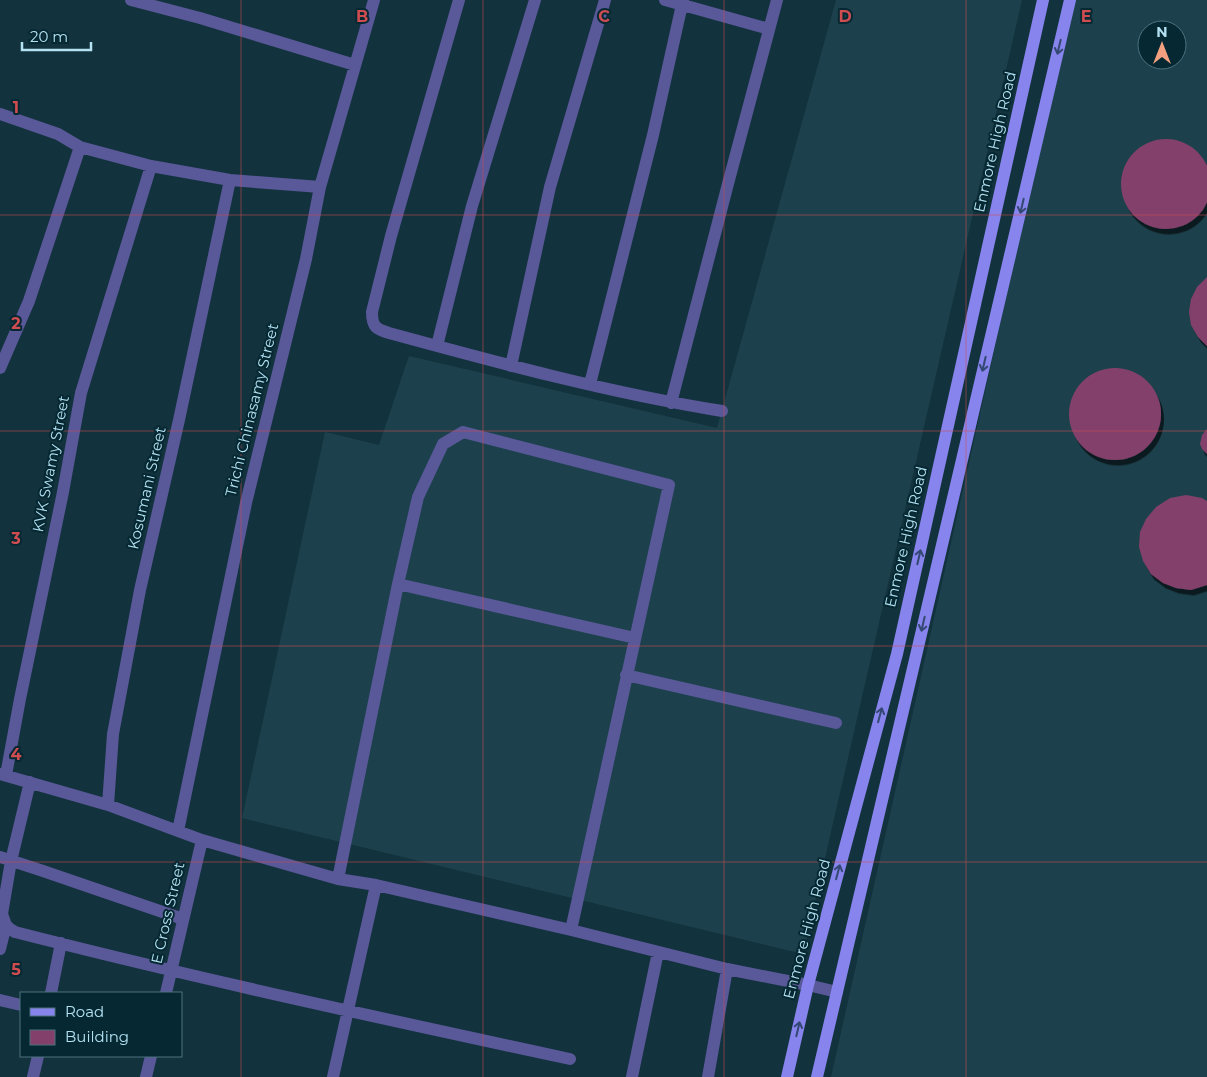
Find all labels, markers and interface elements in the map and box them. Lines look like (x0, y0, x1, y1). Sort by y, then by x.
text: B (356, 7, 368, 26)
text: C (598, 7, 610, 26)
text: D (838, 7, 852, 26)
text: E (1081, 7, 1091, 26)
scale bar (22, 20, 91, 52)
north arrow (1137, 20, 1187, 70)
text: N (1156, 23, 1168, 41)
text: 20 m (30, 27, 68, 46)
one-way arrow (1054, 39, 1063, 55)
street label: Enmore High Road (969, 70, 1020, 214)
text: 1 (13, 98, 19, 117)
one-way arrow (1017, 197, 1026, 213)
text: 2 (11, 314, 21, 333)
street label: Trichi Chinasamy Street (221, 321, 282, 498)
one-way arrow (979, 355, 988, 371)
street label: KVK Swamy Street (28, 394, 73, 534)
street label: Kosumani Street (123, 425, 170, 551)
street label: Enmore High Road (880, 465, 931, 609)
text: 3 (10, 529, 21, 548)
one-way arrow (914, 550, 924, 566)
one-way arrow (918, 616, 927, 632)
one-way arrow (876, 708, 886, 724)
text: 4 (10, 745, 22, 764)
street label: Enmore High Road (779, 857, 834, 1001)
street label: E Cross Street (147, 860, 188, 966)
one-way arrow (834, 865, 844, 881)
text: 5 (11, 960, 21, 979)
legend (20, 992, 182, 1057)
text: Road (65, 1002, 104, 1021)
one-way arrow (794, 1022, 803, 1038)
text: Building (65, 1027, 129, 1046)

